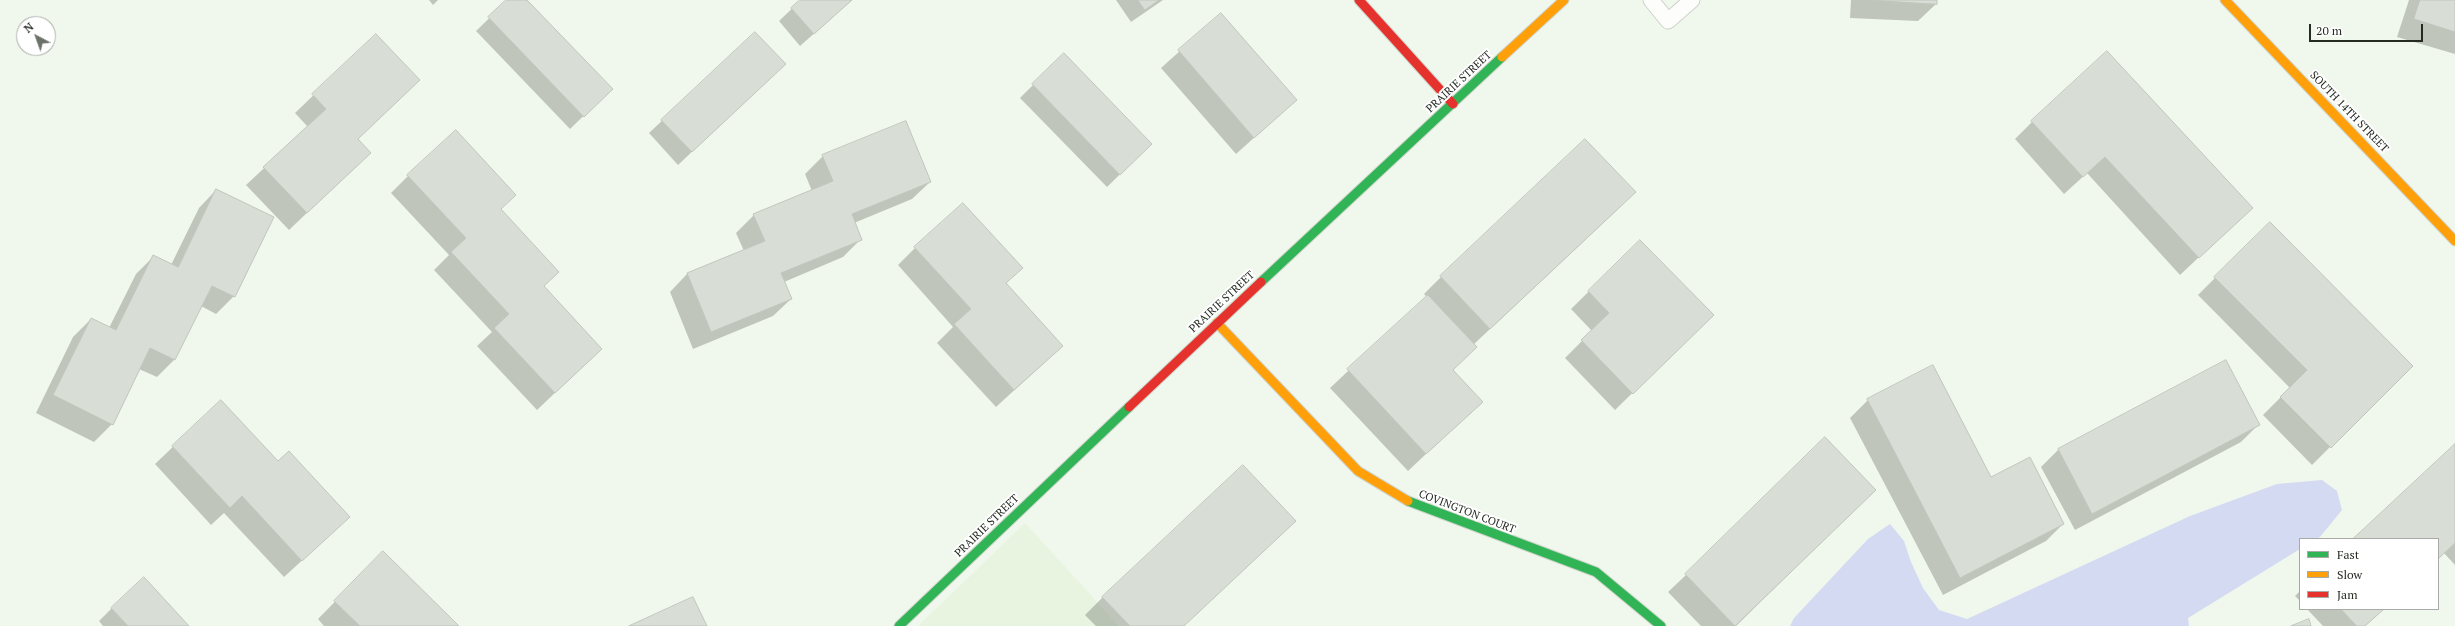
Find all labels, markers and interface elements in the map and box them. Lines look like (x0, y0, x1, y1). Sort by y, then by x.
north arrow (16, 16, 56, 56)
scale bar (2311, 16, 2425, 42)
text: N (21, 20, 37, 36)
text: 20 m (2316, 23, 2342, 38)
street label: PRAIRIE STREET (1424, 48, 1494, 116)
street label: SOUTH 14TH STREET (2307, 69, 2391, 155)
street label: PRAIRIE STREET (1187, 268, 1257, 336)
street label: COVINGTON COURT (1417, 487, 1517, 537)
street label: PRAIRIE STREET (952, 492, 1022, 560)
legend (2299, 538, 2439, 610)
text: Fast (2337, 547, 2359, 562)
text: Slow (2337, 567, 2362, 582)
text: Jam (2337, 587, 2358, 602)

